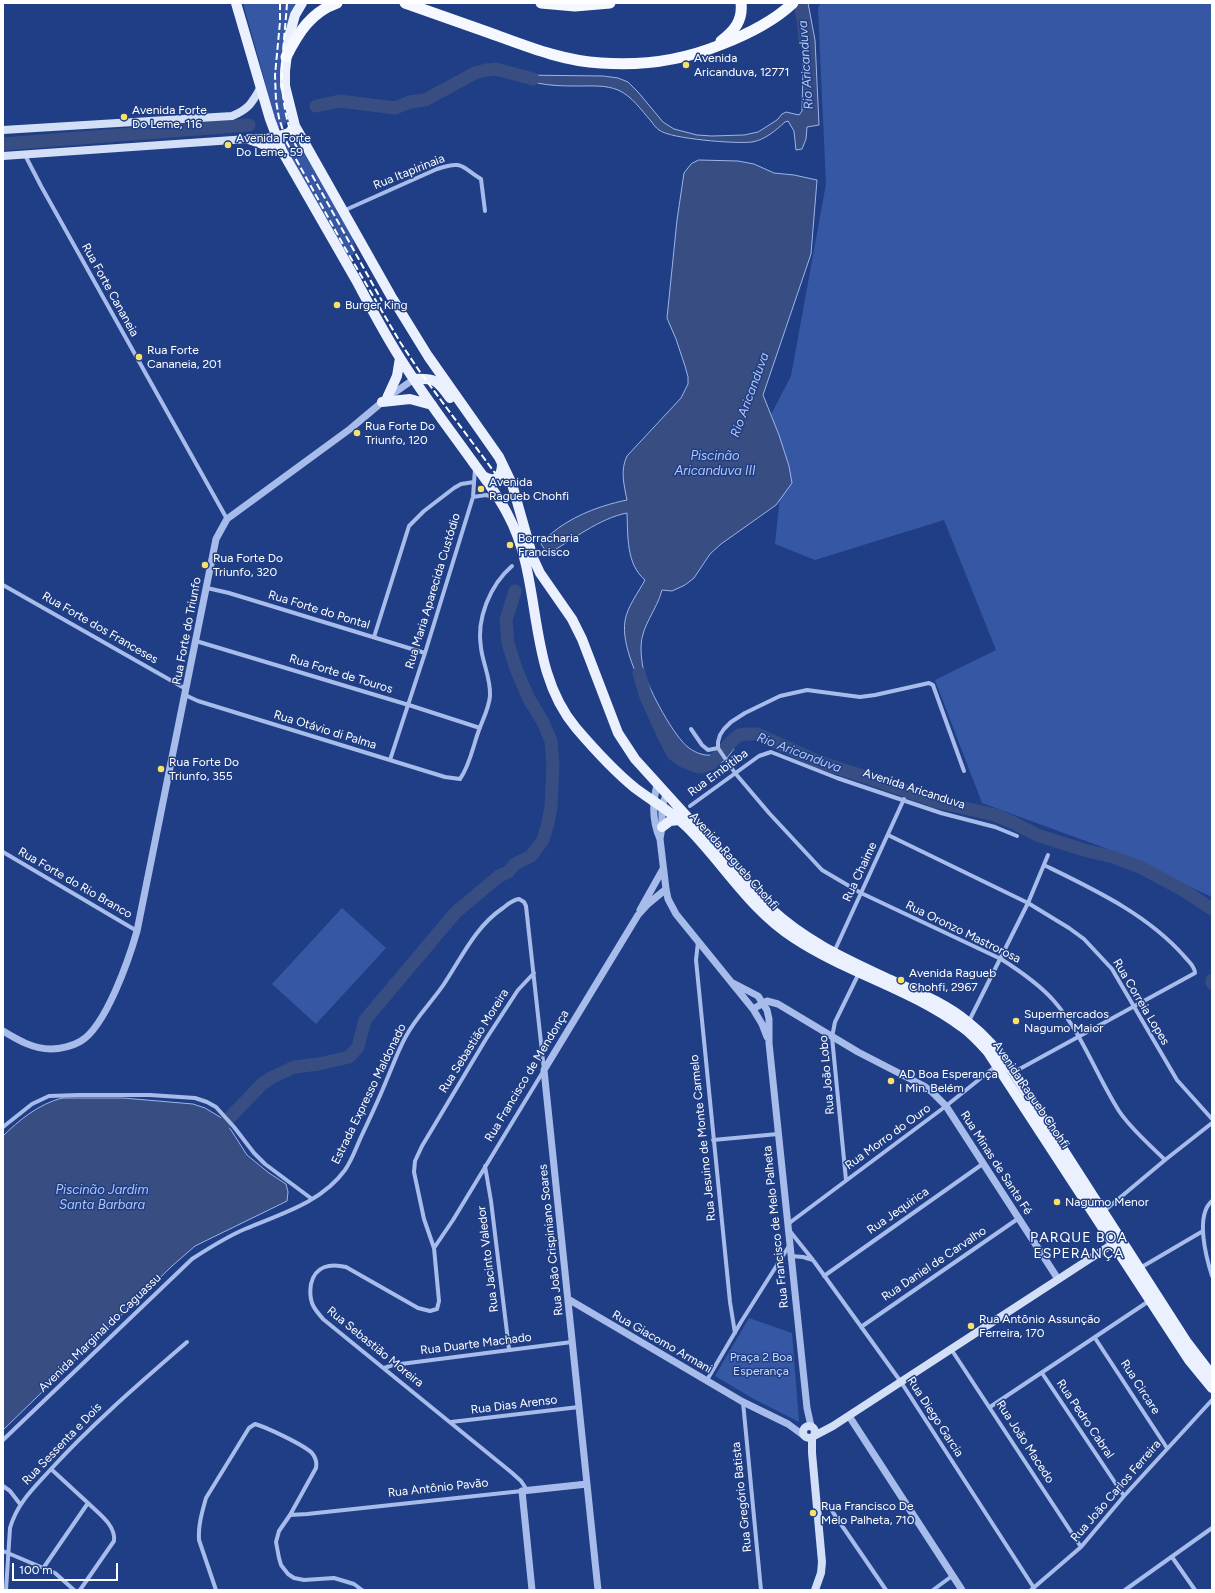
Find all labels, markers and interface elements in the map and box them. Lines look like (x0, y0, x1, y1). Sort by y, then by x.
water label: Rio Aricanduva (795, 20, 817, 110)
place label: Avenida Aricanduva, 12771 (694, 51, 789, 79)
marker: Avenida Aricanduva, 12771 (681, 60, 691, 70)
place label: Avenida Forte Do Leme, 116 (132, 103, 207, 131)
marker: Avenida Forte Do Leme, 116 (119, 112, 129, 122)
place label: Avenida Forte Do Leme, 59 (236, 131, 311, 159)
marker: Avenida Forte Do Leme, 59 (223, 140, 233, 150)
street label: Rua Itapirinaia (371, 151, 447, 193)
street label: Rua Forte Cananeia (78, 241, 142, 339)
place label: Burger King (345, 298, 408, 312)
marker: Burger King (332, 300, 342, 310)
place label: Rua Forte Cananeia, 201 (147, 343, 222, 371)
water label: Rio Aricanduva (727, 350, 773, 440)
marker: Rua Forte Cananeia, 201 (134, 352, 144, 362)
place label: Rua Forte Do Triunfo, 120 (365, 419, 435, 447)
marker: Rua Forte Do Triunfo, 120 (352, 428, 362, 438)
water label: Piscinão Aricanduva III (674, 448, 756, 479)
place label: Avenida Ragueb Chohfi (489, 475, 569, 503)
marker: Avenida Ragueb Chohfi (476, 484, 486, 494)
street label: Rua Maria Aparecida Custódio (402, 511, 464, 671)
place label: Borracharia Francisco (518, 531, 579, 559)
marker: Borracharia Francisco (505, 540, 515, 550)
place label: Rua Forte Do Triunfo, 320 (213, 551, 283, 579)
marker: Rua Forte Do Triunfo, 320 (200, 560, 210, 570)
street label: Rua Forte do Triunfo (169, 576, 205, 686)
street label: Rua Forte do Pontal (266, 588, 372, 632)
street label: Rua Forte dos Franceses (40, 589, 160, 667)
street label: Rua Forte de Touros (288, 651, 394, 697)
street label: Rua Otávio di Palma (272, 708, 378, 752)
water label: Rio Aricanduva (755, 730, 843, 776)
street label: Rua Embitiba (685, 746, 751, 800)
place label: Rua Forte Do Triunfo, 355 (169, 755, 239, 783)
marker: Rua Forte Do Triunfo, 355 (156, 764, 166, 774)
street label: Avenida Aricanduva (861, 766, 967, 812)
street label: Avenida Ragueb Chohfi (686, 809, 782, 913)
street label: Rua Chaime (840, 840, 880, 904)
street label: Rua Forte do Rio Branco (15, 844, 135, 922)
street label: Rua Oronzo Mastrorosa (903, 898, 1023, 966)
street label: Rua Correia Lopes (1110, 956, 1172, 1048)
place label: Avenida Ragueb Chohfi, 2967 (909, 966, 996, 994)
marker: Avenida Ragueb Chohfi, 2967 (896, 975, 906, 985)
street label: Rua Sebastião Moreira (436, 986, 512, 1096)
place label: Supermercados Nagumo Maior (1024, 1007, 1109, 1035)
street label: Rua Francisco de Mendonça (482, 1008, 572, 1144)
marker: Supermercados Nagumo Maior (1011, 1016, 1021, 1026)
street label: Estrada Expresso Maldonado (329, 1021, 409, 1167)
street label: Rua João Lobo (816, 1035, 838, 1115)
street label: Avenida Ragueb Chohfi (990, 1039, 1072, 1151)
street label: Rua Jesuino de Monte Carmelo (687, 1054, 719, 1222)
place label: AD Boa Esperança I Min. Belém (899, 1067, 998, 1095)
marker: AD Boa Esperança I Min. Belém (886, 1076, 896, 1086)
street label: Rua Morro do Ouro (842, 1101, 934, 1173)
street label: Rua Minas de Santa Fé (957, 1108, 1035, 1218)
street label: Rua Francisco de Melo Palheta (760, 1145, 792, 1309)
street label: Rua João Crispiniano Soares (536, 1164, 566, 1316)
water label: Piscinão Jardim Santa Barbara (56, 1182, 148, 1213)
street label: Rua Jequirica (864, 1184, 932, 1238)
place label: Nagumo Menor (1065, 1195, 1149, 1209)
marker: Nagumo Menor (1052, 1197, 1062, 1207)
street label: Rua Jacinto Valedor (474, 1205, 502, 1313)
street label: Rua Daniel de Carvalho (879, 1224, 989, 1304)
district label: PARQUE BOA ESPERANÇA (1030, 1230, 1128, 1262)
street label: Avenida Marginal do Caguassu (36, 1271, 164, 1395)
street label: Rua Sebastião Moreira (324, 1304, 426, 1390)
street label: Rua Giacomo Armani (610, 1308, 714, 1376)
place label: Rua Antônio Assunção Ferreira, 170 (979, 1312, 1100, 1340)
marker: Rua Antônio Assunção Ferreira, 170 (966, 1321, 976, 1331)
street label: Rua Duarte Machado (420, 1330, 532, 1358)
park label: Praça 2 Boa Esperança (730, 1350, 792, 1378)
street label: Rua Circare (1117, 1357, 1163, 1417)
street label: Rua Diego Garcia (904, 1374, 966, 1460)
street label: Rua Pedro Cabral (1053, 1377, 1117, 1461)
street label: Rua Dias Arenso (470, 1393, 558, 1417)
street label: Rua João Macedo (993, 1398, 1057, 1486)
street label: Rua Sessenta e Dois (19, 1400, 105, 1488)
street label: Rua João Carlos Ferreira (1068, 1437, 1164, 1545)
street label: Rua Gregório Batista (729, 1441, 755, 1553)
street label: Rua Antônio Pavão (387, 1476, 489, 1500)
place label: Rua Francisco De Melo Palheta, 710 (821, 1499, 914, 1527)
marker: Rua Francisco De Melo Palheta, 710 (808, 1508, 818, 1518)
scale bar (14, 1555, 120, 1581)
text: 100 m (19, 1563, 53, 1577)

